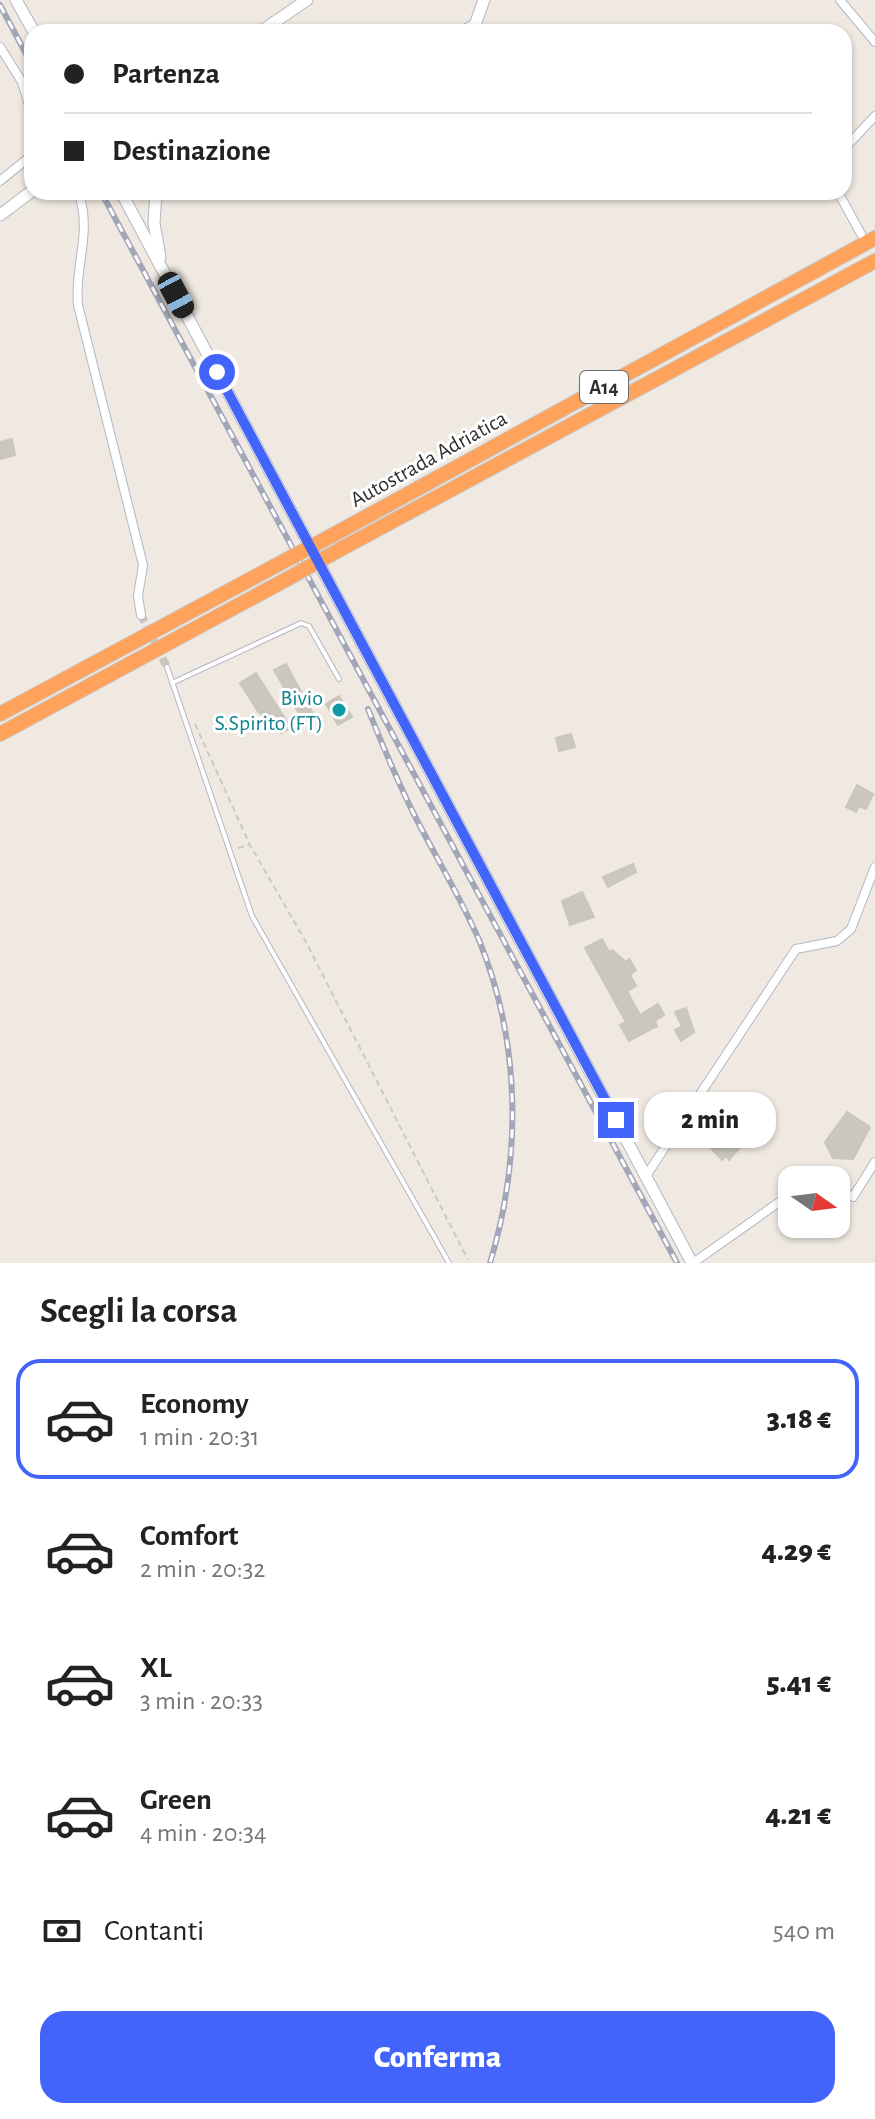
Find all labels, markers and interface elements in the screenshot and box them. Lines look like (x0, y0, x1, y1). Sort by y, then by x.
text: Partenza (112, 59, 220, 89)
text: Destinazione (112, 136, 271, 166)
car (154, 268, 198, 322)
route start (199, 354, 235, 390)
road number: A14 (580, 371, 628, 403)
street label: Autostrada Adriatica (346, 407, 511, 511)
place label: Bivio S.Spirito (FT) (215, 687, 323, 734)
marker: Bivio S.Spirito (FT) (330, 701, 348, 719)
callout: 2 min (644, 1092, 776, 1148)
route end (598, 1102, 634, 1138)
text: 2 min (681, 1107, 739, 1133)
north arrow (778, 1166, 850, 1238)
map controls (778, 1166, 850, 1238)
text: Scegli la corsa (40, 1293, 237, 1329)
icon: car (44, 1383, 116, 1455)
text: Economy (140, 1389, 249, 1419)
text: 3.18 € (767, 1404, 831, 1434)
text: 1 min · 20:31 (140, 1424, 259, 1450)
icon: car (44, 1515, 116, 1587)
text: Comfort (140, 1521, 239, 1551)
text: 4.29 € (762, 1536, 831, 1566)
text: 2 min · 20:32 (140, 1556, 265, 1582)
icon: car (44, 1647, 116, 1719)
text: XL (140, 1653, 172, 1683)
text: 5.41 € (766, 1668, 831, 1698)
text: 3 min · 20:33 (140, 1688, 263, 1714)
icon: car (44, 1779, 116, 1851)
text: Green (140, 1785, 212, 1815)
text: 4.21 € (765, 1800, 831, 1830)
text: 4 min · 20:34 (140, 1820, 267, 1846)
icon: cash (40, 1909, 84, 1953)
text: Contanti (104, 1916, 204, 1946)
text: 540 m (773, 1918, 835, 1944)
button: Conferma (40, 2011, 835, 2103)

